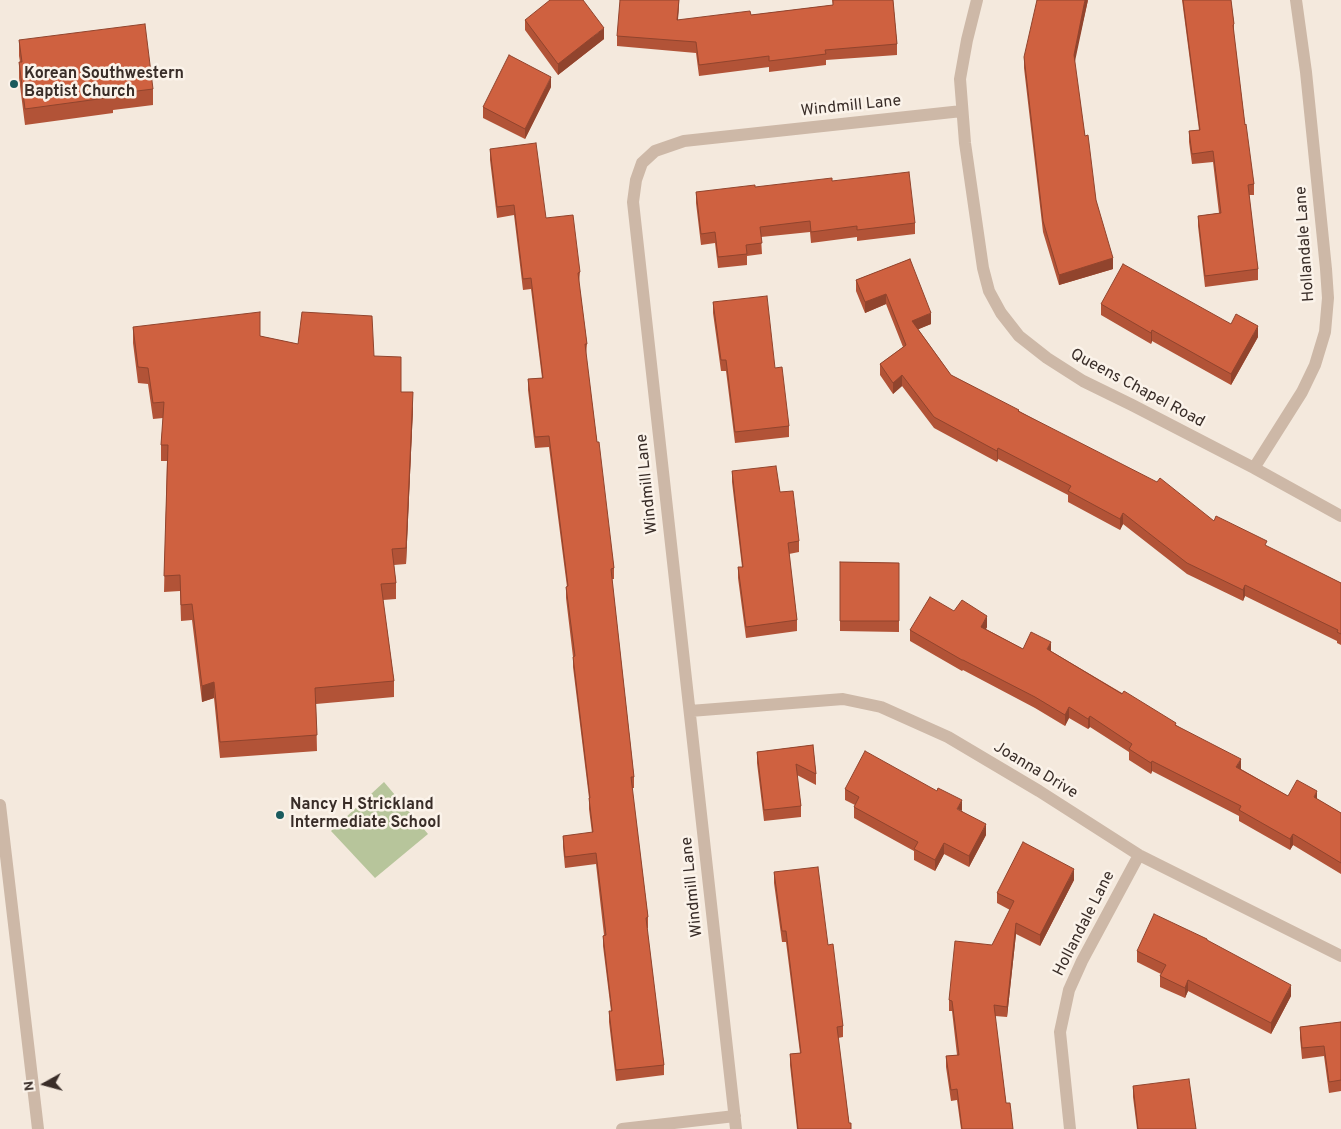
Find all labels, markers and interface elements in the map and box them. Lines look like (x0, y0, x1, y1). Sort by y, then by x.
place label: Korean Southwestern Baptist Church (24, 65, 184, 103)
marker: Korean Southwestern Baptist Church (8, 78, 20, 90)
street label: Windmill Lane (800, 92, 902, 122)
street label: Hollandale Lane (1292, 186, 1320, 302)
street label: Queens Chapel Road (1066, 345, 1208, 433)
street label: Windmill Lane (633, 433, 663, 535)
street label: Joanna Drive (989, 738, 1081, 804)
place label: Nancy H Strickland Intermediate School (290, 796, 441, 834)
marker: Nancy H Strickland Intermediate School (274, 809, 286, 821)
street label: Windmill Lane (678, 836, 708, 938)
street label: Hollandale Lane (1050, 868, 1120, 980)
north arrow (20, 1059, 70, 1109)
text: N (21, 1080, 39, 1092)

